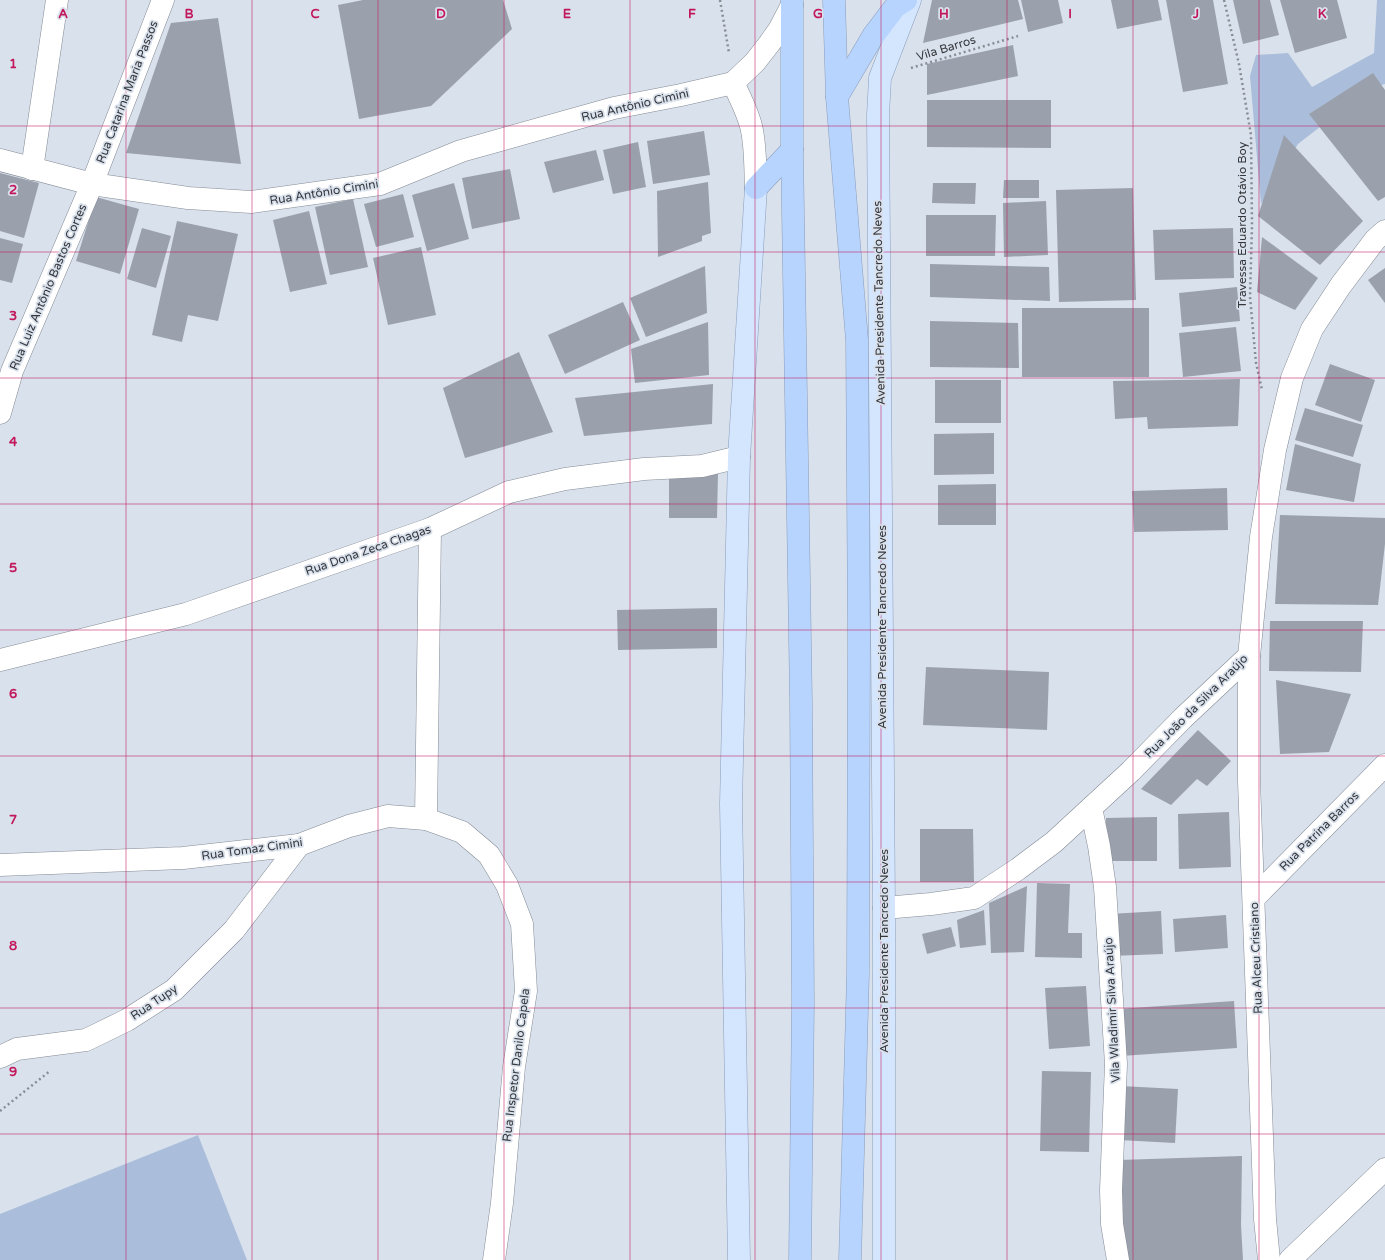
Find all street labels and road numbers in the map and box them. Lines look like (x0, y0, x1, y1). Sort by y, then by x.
street label: Rua Catarina Maria Passos (93, 19, 161, 165)
street label: Vila Barros (915, 32, 978, 64)
street label: Rua Antônio Cimini (580, 86, 690, 124)
street label: Travessa Eduardo Otávio Boy (1235, 141, 1249, 308)
street label: Rua Antônio Cimini (269, 176, 379, 208)
street label: Avenida Presidente Tancredo Neves (870, 201, 888, 405)
street label: Rua Luiz Antônio Bastos Cortes (7, 202, 90, 372)
street label: Rua Dona Zeca Chagas (303, 522, 433, 578)
street label: Avenida Presidente Tancredo Neves (875, 525, 889, 729)
street label: Rua João da Silva Araújo (1141, 651, 1251, 761)
street label: Rua Patrina Barros (1276, 788, 1362, 874)
street label: Rua Tomaz Cimini (200, 835, 304, 863)
street label: Avenida Presidente Tancredo Neves (877, 849, 891, 1053)
street label: Rua Alceu Cristiano (1247, 902, 1265, 1014)
street label: Vila Wladimir Silva Araújo (1101, 937, 1123, 1083)
street label: Rua Tupy (128, 981, 181, 1023)
street label: Rua Inspetor Danilo Capela (500, 987, 532, 1143)

